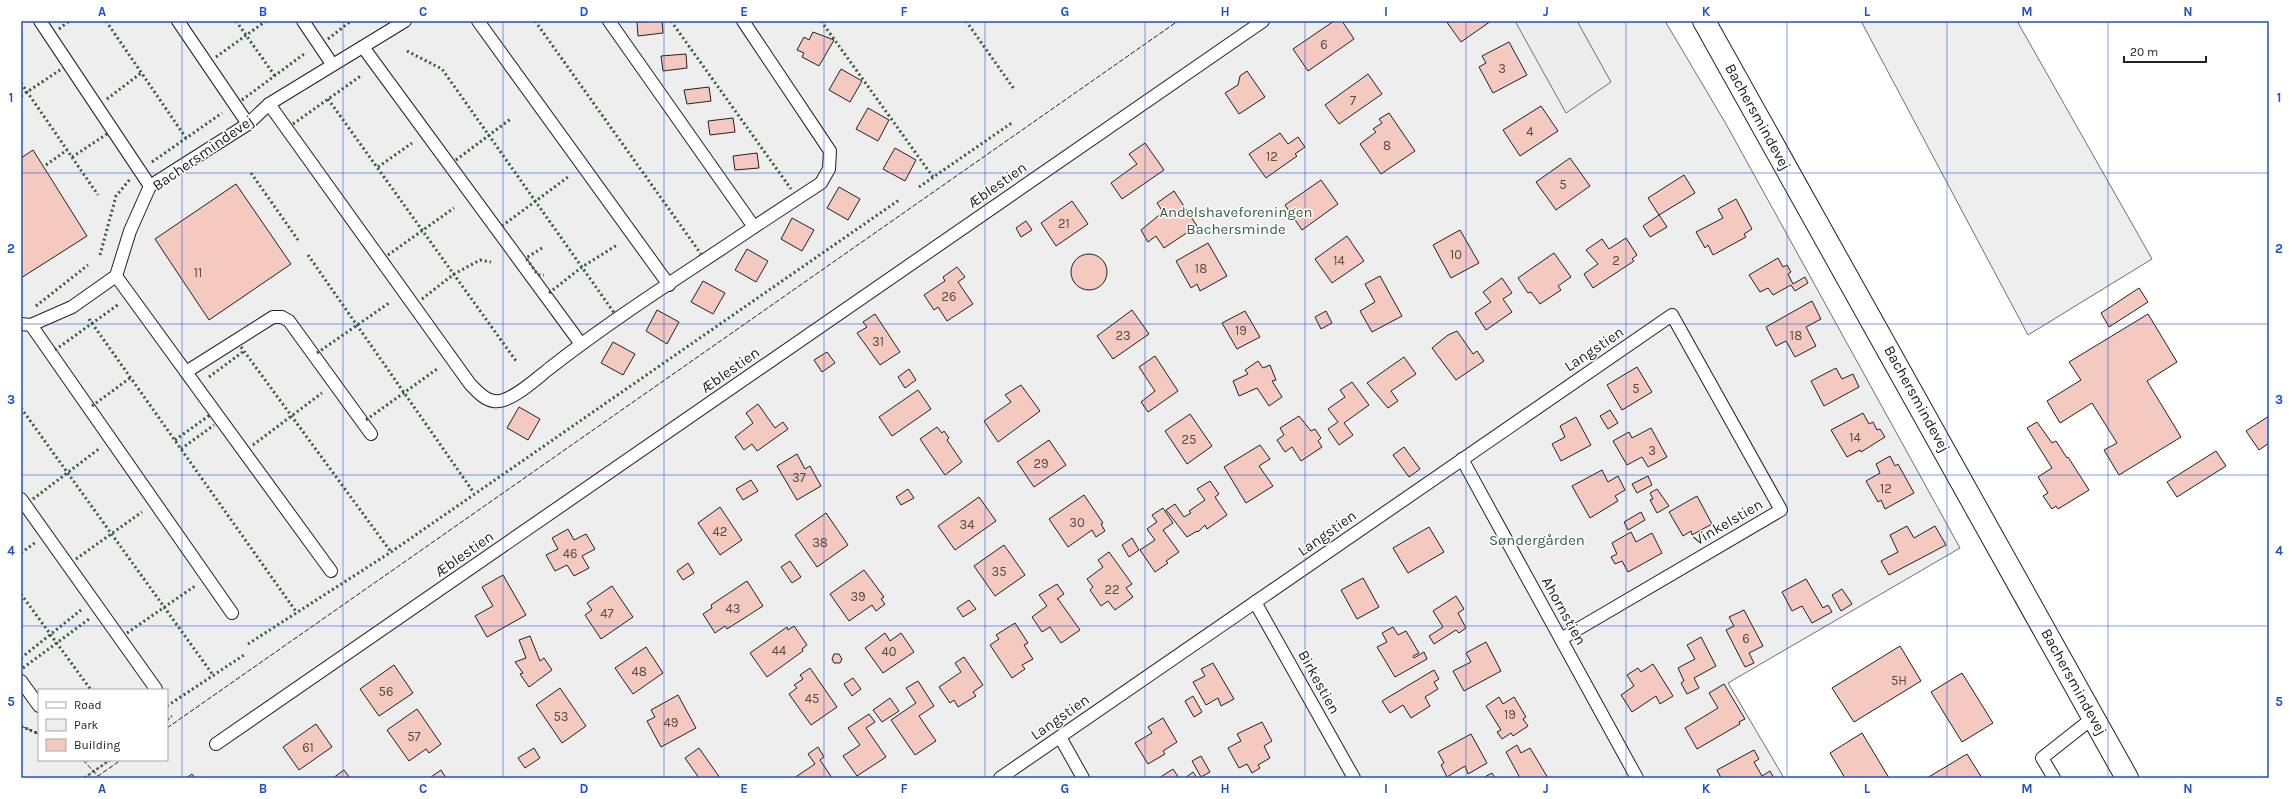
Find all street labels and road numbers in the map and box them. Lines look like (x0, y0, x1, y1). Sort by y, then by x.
street label: Bachersmindevej (1721, 60, 1795, 174)
street label: Bachersmindevej (149, 111, 257, 195)
street label: Æblestien (964, 158, 1030, 212)
street label: Langstien (1561, 323, 1627, 375)
street label: Bachersmindevej (1880, 342, 1954, 456)
street label: Æblestien (697, 343, 763, 397)
street label: Vinkelstien (1690, 495, 1766, 549)
street label: Langstien (1294, 506, 1360, 560)
street label: Æblestien (431, 527, 497, 581)
street label: Ahornstien (1538, 574, 1590, 648)
street label: Bachersmindevej (2037, 625, 2111, 739)
street label: Birkestien (1294, 647, 1344, 717)
street label: Langstien (1027, 690, 1093, 744)

